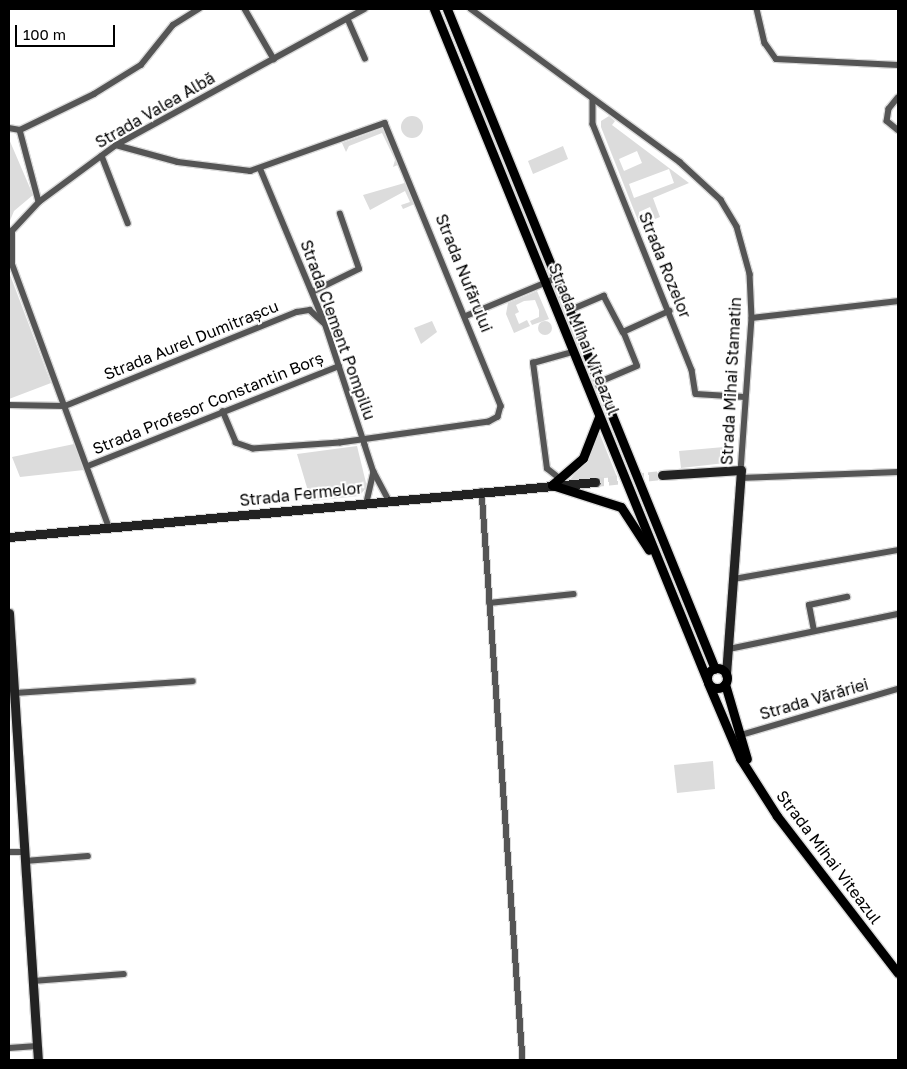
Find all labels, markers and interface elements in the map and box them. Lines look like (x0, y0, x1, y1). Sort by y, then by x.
scale bar (18, 15, 118, 47)
text: 100 m (23, 25, 66, 43)
street label: Strada Valea Albă (92, 68, 218, 152)
street label: Strada Rozelor (635, 209, 695, 321)
street label: Strada Nufărului (432, 211, 496, 335)
street label: Strada Clement Pompiliu (296, 237, 380, 423)
street label: Strada Mihai Viteazul (545, 260, 623, 418)
street label: Strada Aurel Dumitrașcu (101, 296, 281, 384)
street label: Strada Mihai Stamatin (717, 296, 745, 466)
street label: Strada Profesor Constantin Borș (90, 348, 326, 458)
street label: Strada Fermelor (239, 478, 363, 510)
street label: Strada Vărăriei (757, 674, 871, 724)
street label: Strada Mihai Viteazul (773, 786, 885, 928)

